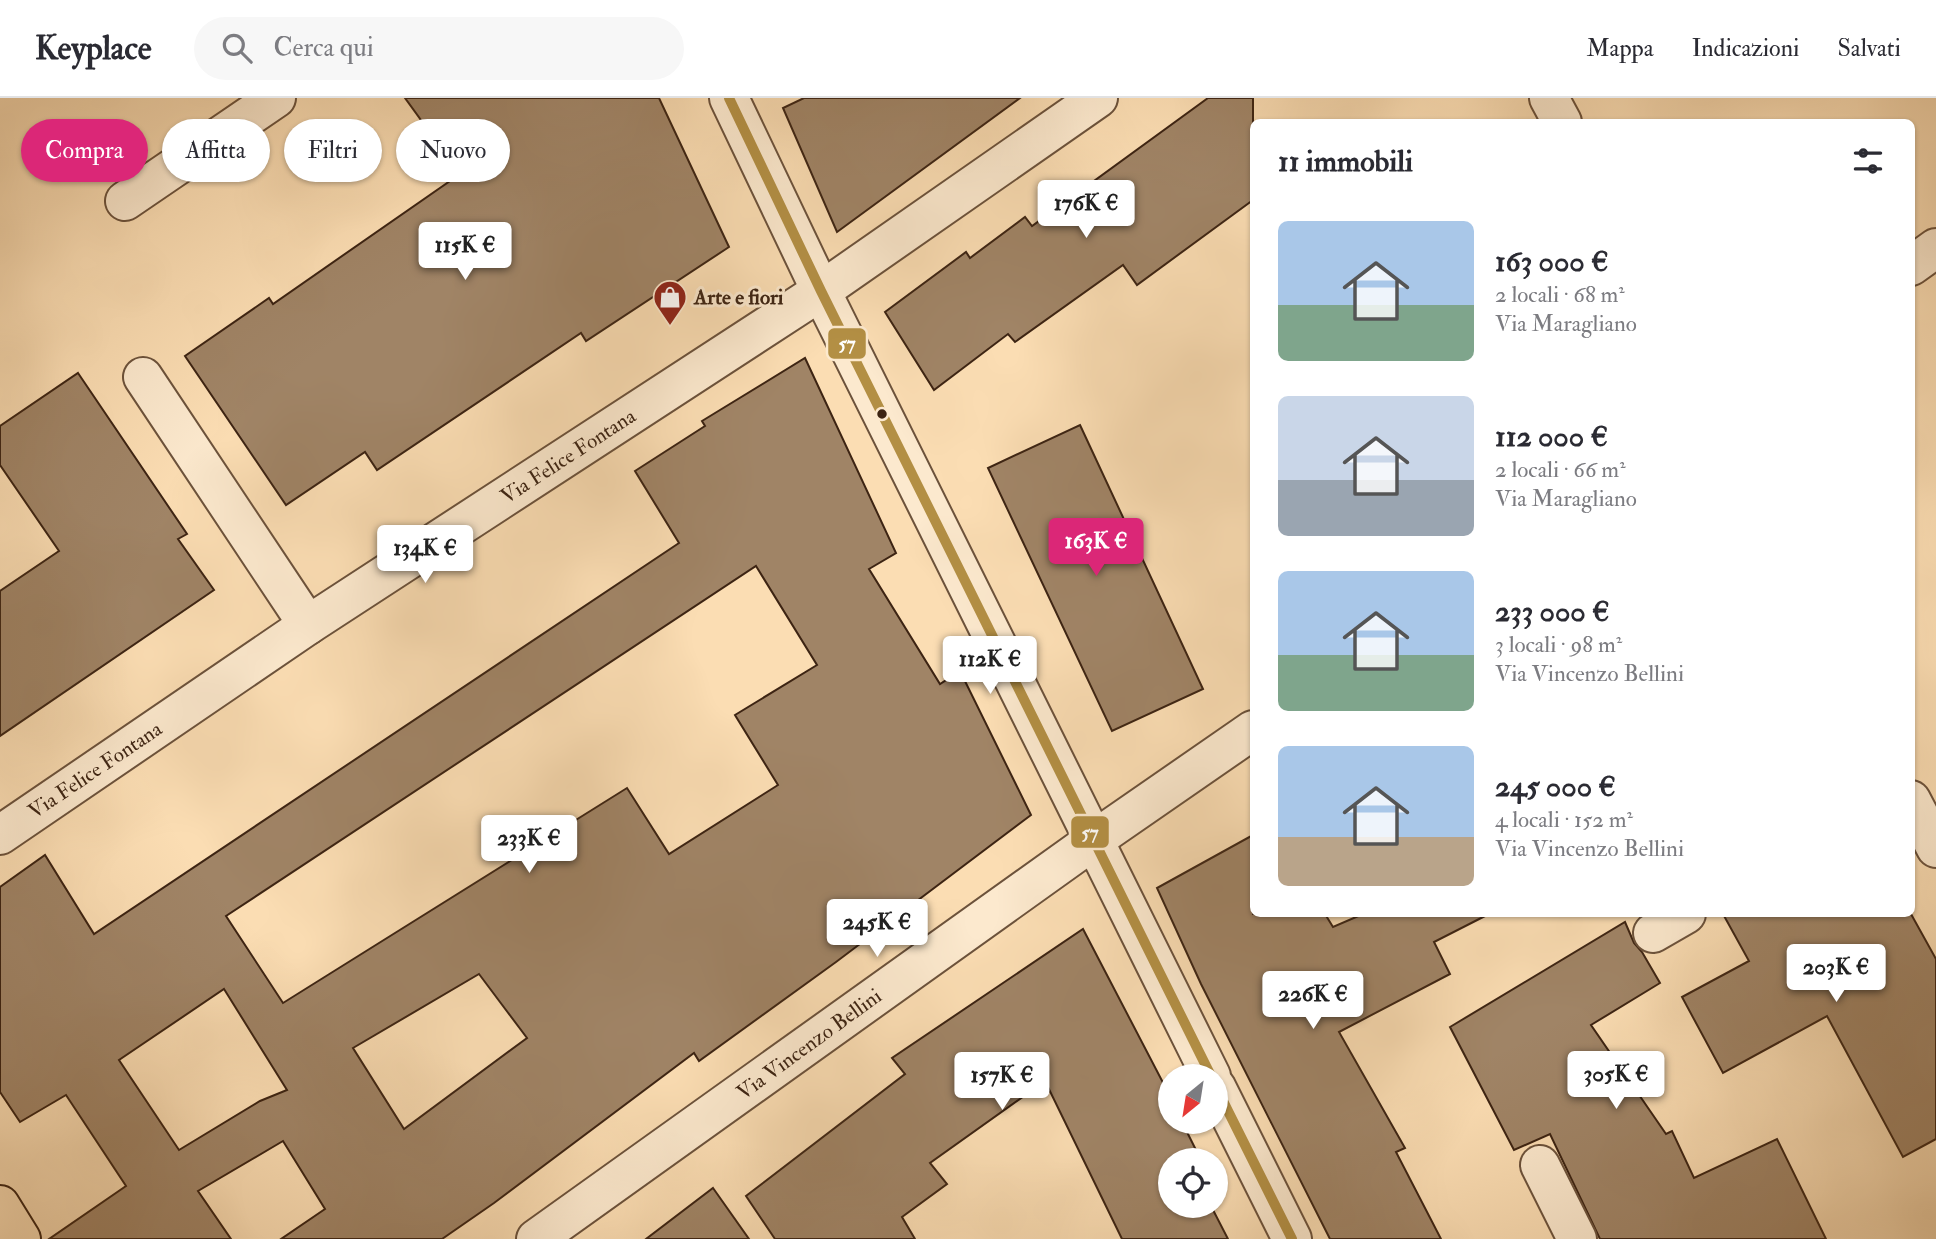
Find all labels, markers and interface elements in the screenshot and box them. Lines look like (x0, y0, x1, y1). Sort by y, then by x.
search box (194, 17, 684, 80)
text: Keyplace (35, 28, 152, 69)
icon: search (218, 29, 256, 67)
text: Cerca qui (274, 32, 374, 64)
text: Mappa (1587, 33, 1654, 64)
text: Indicazioni (1692, 33, 1799, 64)
text: Salvati (1837, 33, 1901, 64)
chip: Compra (21, 119, 148, 182)
chip: Affitta (162, 119, 270, 182)
chip: Filtri (284, 119, 382, 182)
chip: Nuovo (396, 119, 510, 182)
icon: filters (1849, 142, 1887, 180)
text: 11 immobili (1278, 143, 1413, 180)
pin: 176K € (1029, 180, 1143, 240)
text: 176K € (1054, 188, 1118, 217)
pin: 115K € (408, 222, 522, 282)
text: 115K € (435, 230, 495, 259)
text: 163 000 € (1495, 243, 1609, 280)
icon: home (1334, 249, 1418, 333)
shop icon: Arte e fiori (651, 278, 689, 327)
text: 2 locali · 68 m² (1495, 280, 1625, 309)
place label: Arte e fiori (693, 284, 784, 311)
text: Via Maragliano (1495, 309, 1637, 338)
line badge: 57 (827, 327, 867, 360)
text: 57 (838, 332, 856, 356)
street label: Via Felice Fontana (496, 402, 641, 510)
unlabelled marker (875, 407, 889, 421)
text: 112 000 € (1495, 418, 1608, 455)
icon: home (1334, 424, 1418, 508)
text: 2 locali · 66 m² (1495, 455, 1626, 484)
text: Via Maragliano (1495, 484, 1637, 513)
pin: 163K € (1039, 518, 1153, 578)
pin: 134K € (368, 526, 482, 585)
text: 163K € (1065, 526, 1127, 555)
text: 134K € (393, 533, 457, 562)
text: 233 000 € (1495, 593, 1610, 630)
icon: home (1334, 599, 1418, 683)
text: 3 locali · 98 m² (1495, 630, 1622, 659)
pin: 112K € (933, 636, 1047, 696)
text: 112K € (959, 644, 1021, 673)
text: Via Vincenzo Bellini (1495, 659, 1684, 688)
street label: Via Felice Fontana (23, 715, 168, 825)
text: 245 000 € (1495, 768, 1616, 805)
icon: home (1334, 774, 1418, 858)
text: 4 locali · 152 m² (1495, 805, 1633, 834)
line badge: 57 (1070, 815, 1110, 849)
pin: 233K € (472, 816, 586, 875)
text: 57 (1081, 821, 1099, 845)
text: 233K € (497, 823, 561, 852)
text: Via Vincenzo Bellini (1495, 834, 1684, 863)
pin: 245K € (820, 900, 934, 959)
text: 245K € (843, 907, 911, 936)
pin: 203K € (1779, 944, 1893, 1004)
text: 203K € (1803, 952, 1869, 981)
pin: 226K € (1256, 972, 1370, 1031)
text: 226K € (1278, 979, 1348, 1008)
street label: Via Vincenzo Bellini (732, 983, 887, 1106)
pin: 157K € (945, 1052, 1059, 1112)
pin: 305K € (1559, 1052, 1673, 1111)
text: 305K € (1583, 1059, 1649, 1088)
text: 157K € (970, 1060, 1034, 1089)
north arrow (1158, 1064, 1228, 1134)
map controls (1158, 1064, 1228, 1218)
button: locate (1158, 1148, 1228, 1218)

